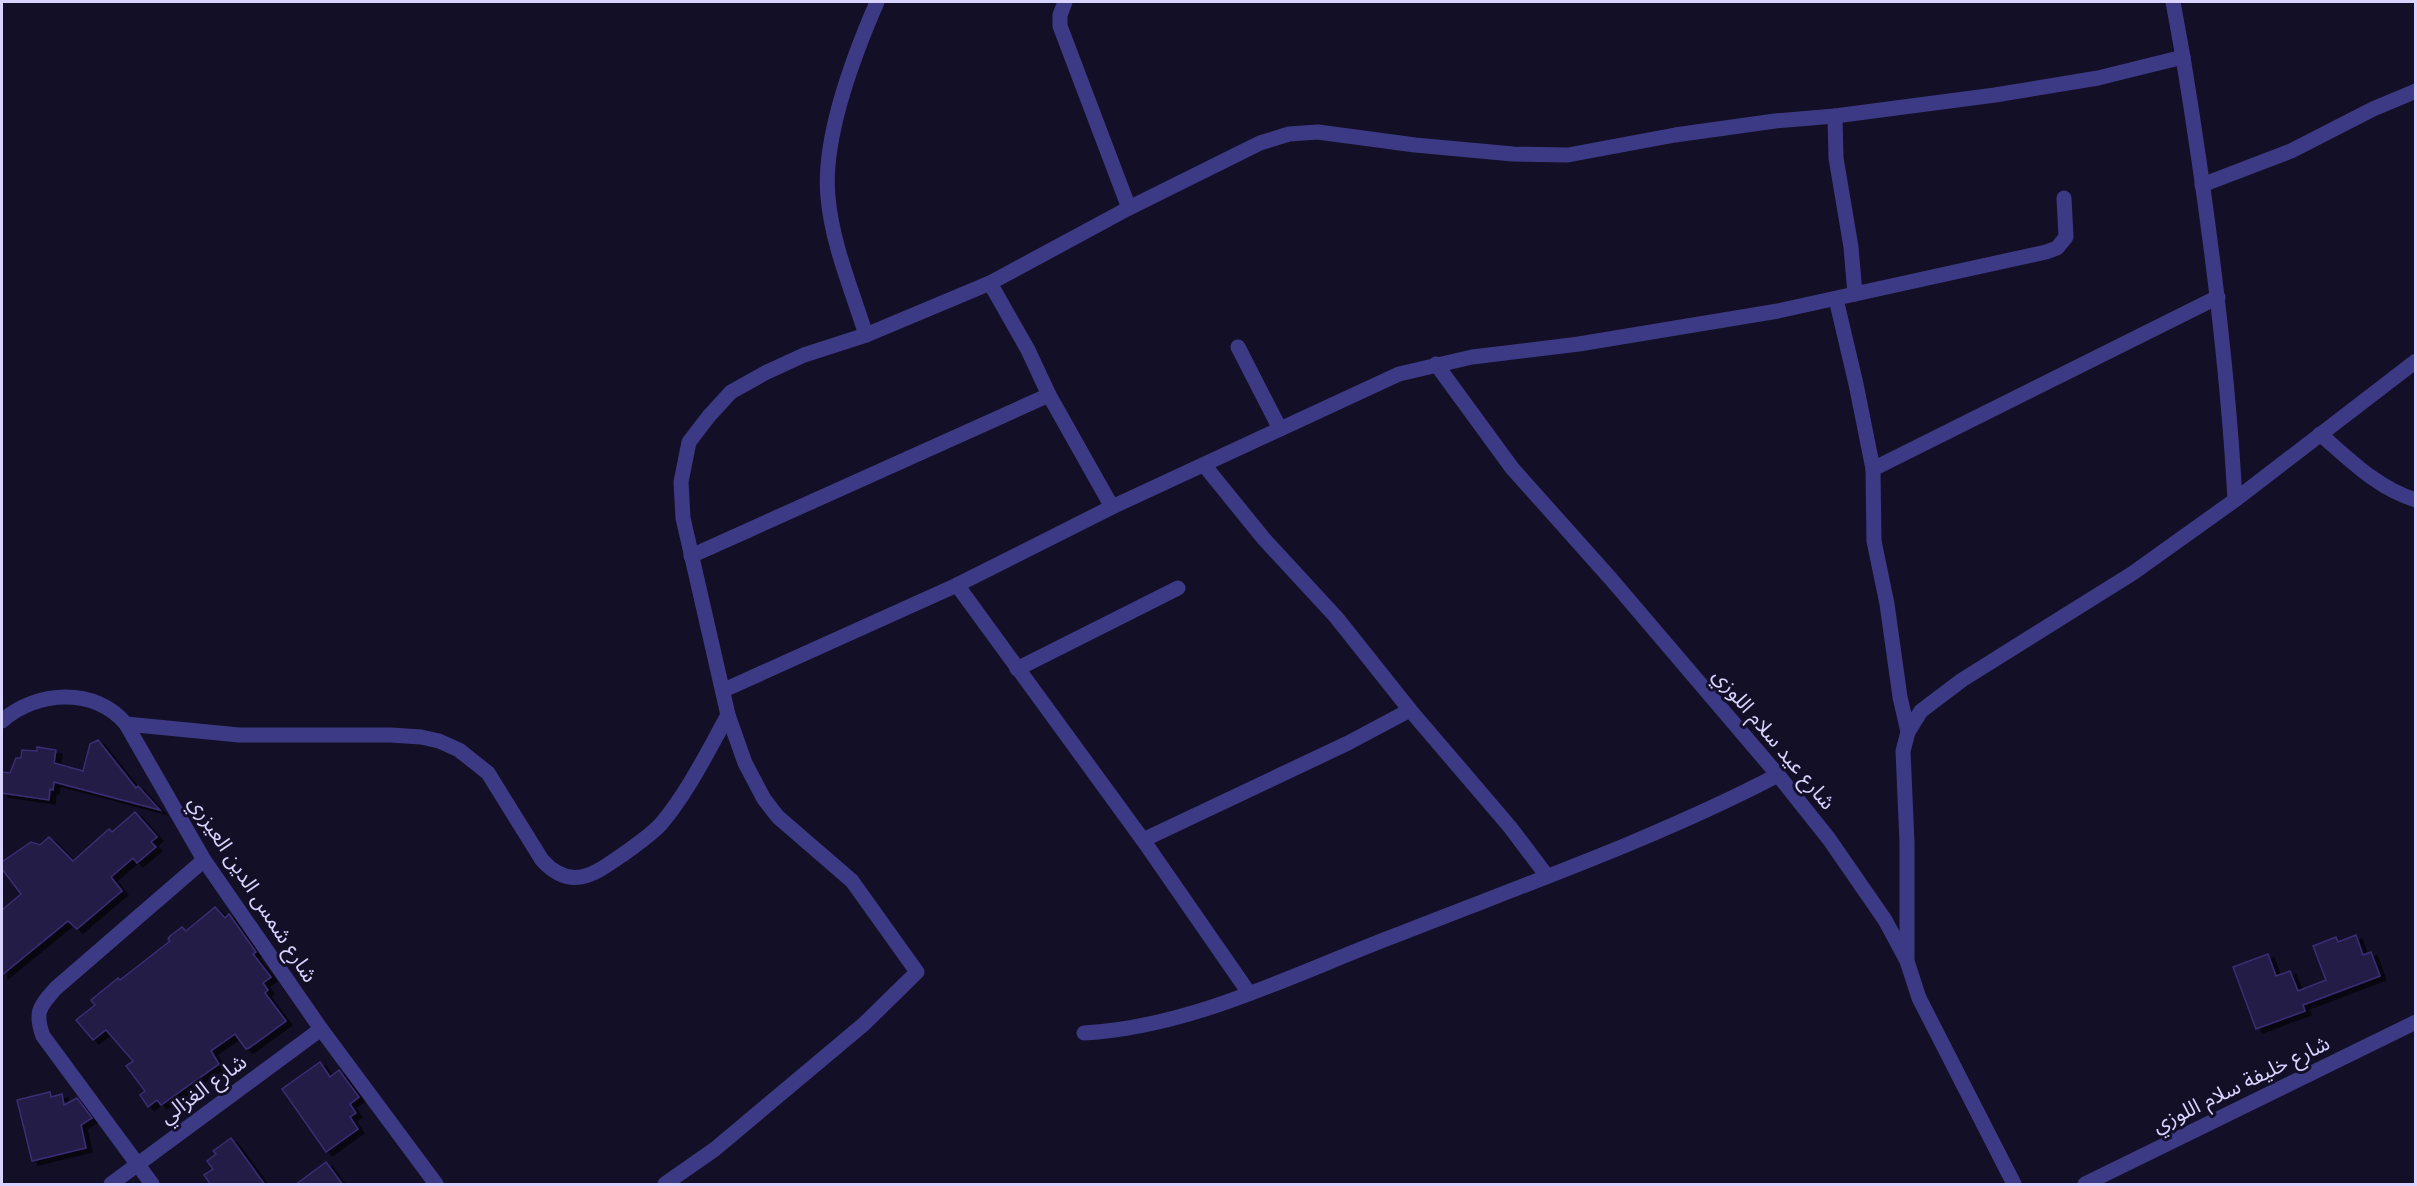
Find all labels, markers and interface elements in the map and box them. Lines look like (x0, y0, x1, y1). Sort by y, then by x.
street label: شارع عيد سلام اللوزي (1705, 662, 1842, 817)
street label: شارع شمس الدين العيزري (180, 790, 324, 989)
street label: شارع خليفة سلام اللوزي (2148, 1029, 2335, 1141)
street label: شارع الغزالي (154, 1048, 253, 1132)

